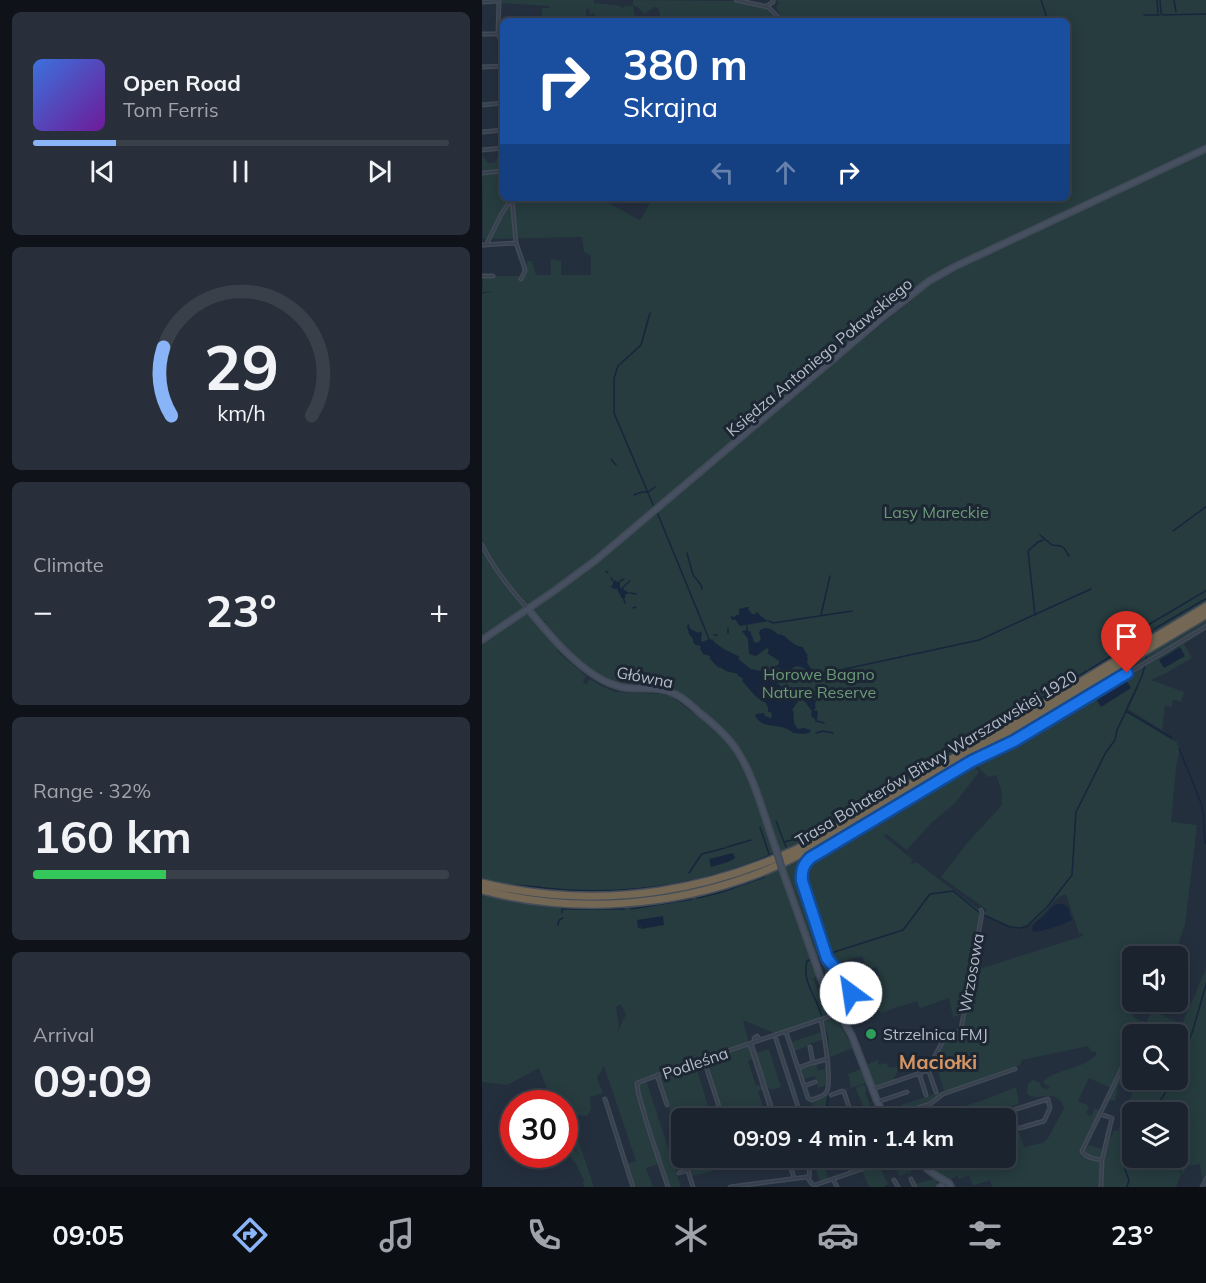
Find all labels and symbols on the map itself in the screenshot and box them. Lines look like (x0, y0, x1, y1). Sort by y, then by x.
street label: Księdza Antoniego Poławskiego (722, 273, 916, 441)
park label: Lasy Mareckie (883, 502, 989, 522)
pin (1101, 611, 1152, 673)
street label: Główna (615, 662, 675, 692)
park label: Horowe Bagno Nature Reserve (762, 664, 876, 702)
street label: Trasa Bohaterów Bitwy Warszawskiej 1920 (791, 666, 1081, 850)
street label: Wrzosowa (954, 932, 988, 1014)
position arrow (819, 961, 883, 1025)
place label: Strzelnica FMJ (883, 1024, 988, 1044)
marker: Strzelnica FMJ (864, 1027, 878, 1041)
street label: Podleśna (659, 1042, 731, 1084)
district label: Maciołki (899, 1049, 977, 1074)
speed limit sign: 30 (500, 1090, 578, 1168)

